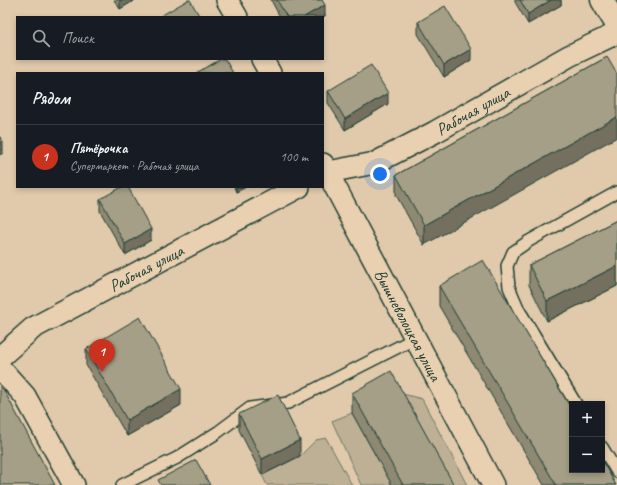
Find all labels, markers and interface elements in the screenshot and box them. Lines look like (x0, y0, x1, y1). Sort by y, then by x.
search box (16, 16, 324, 60)
icon: search (30, 27, 52, 49)
text: Поиск (62, 29, 94, 48)
street label: Рабочая улица (432, 81, 514, 140)
text: Рядом (32, 88, 70, 109)
text: Пятёрочка (70, 139, 127, 158)
text: 1 (42, 149, 48, 165)
text: 100 m (280, 149, 308, 165)
text: Супермаркет · Рабочая улица (70, 158, 199, 174)
your location (370, 164, 390, 184)
street label: Рабочая улица (105, 239, 188, 296)
street label: Вышневолоцкая улица (370, 265, 447, 386)
pin: 1 (89, 339, 115, 372)
map controls (569, 401, 605, 473)
button: + (569, 401, 605, 437)
button: − (569, 437, 605, 473)

